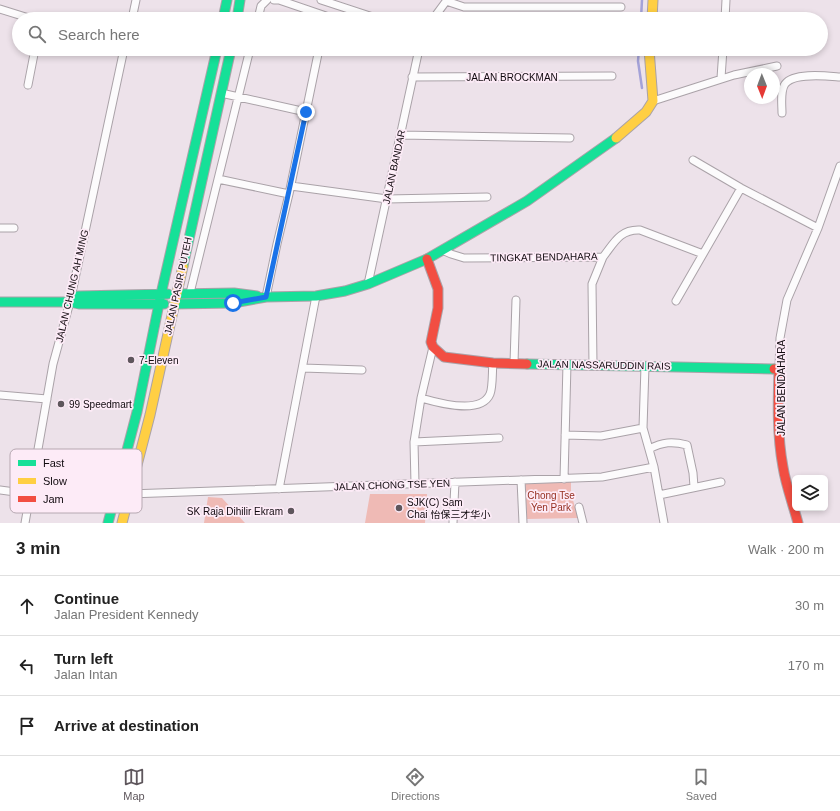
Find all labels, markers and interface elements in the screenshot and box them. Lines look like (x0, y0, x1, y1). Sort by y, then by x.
search box (12, 12, 828, 56)
icon: search (26, 23, 48, 45)
text: Search here (58, 26, 140, 43)
north arrow (744, 68, 780, 104)
street label: JALAN BROCKMAN (466, 72, 558, 83)
route end (297, 103, 315, 121)
street label: JALAN BANDAR (381, 129, 407, 205)
street label: JALAN CHUNG AH MING (54, 228, 90, 344)
street label: JALAN PASIR PUTEH (162, 236, 194, 336)
street label: TINGKAT BENDAHARA (490, 251, 598, 263)
route start (224, 294, 242, 312)
street label: JALAN BENDAHARA (776, 340, 787, 436)
marker: 7-Eleven (126, 355, 136, 365)
place label: 7-Eleven (139, 355, 178, 366)
street label: JALAN NASSARUDDIN RAIS (538, 358, 671, 372)
marker: 99 Speedmart (56, 399, 66, 409)
place label: 99 Speedmart (69, 399, 132, 410)
legend (10, 449, 142, 513)
text: Fast (43, 457, 64, 469)
text: Slow (43, 475, 67, 487)
map controls (792, 475, 828, 511)
button: layers (792, 475, 828, 511)
street label: JALAN CHONG TSE YEN (334, 477, 450, 493)
park label: Chong Tse Yen Park (527, 490, 575, 513)
text: Jam (43, 493, 64, 505)
place label: SJK(C) Sam Chai 怡保三才华小 (407, 497, 490, 520)
marker: SJK(C) Sam Chai 怡保三才华小 (394, 503, 404, 513)
place label: SK Raja Dihilir Ekram (187, 506, 283, 517)
marker: SK Raja Dihilir Ekram (286, 506, 296, 516)
text: 3 min (16, 539, 60, 558)
text: Walk · 200 m (748, 542, 824, 557)
text: Continue (54, 590, 119, 607)
icon: ahead (16, 595, 38, 617)
text: 30 m (795, 598, 824, 613)
text: Jalan President Kennedy (54, 607, 199, 622)
text: Turn left (54, 650, 113, 667)
icon: left (16, 655, 38, 677)
text: 170 m (788, 658, 824, 673)
text: Jalan Intan (54, 667, 118, 682)
icon: arrive (16, 715, 38, 737)
text: Arrive at destination (54, 717, 199, 734)
tab: Map (123, 766, 145, 802)
tab: Directions (391, 766, 440, 802)
tab: Saved (686, 766, 717, 802)

